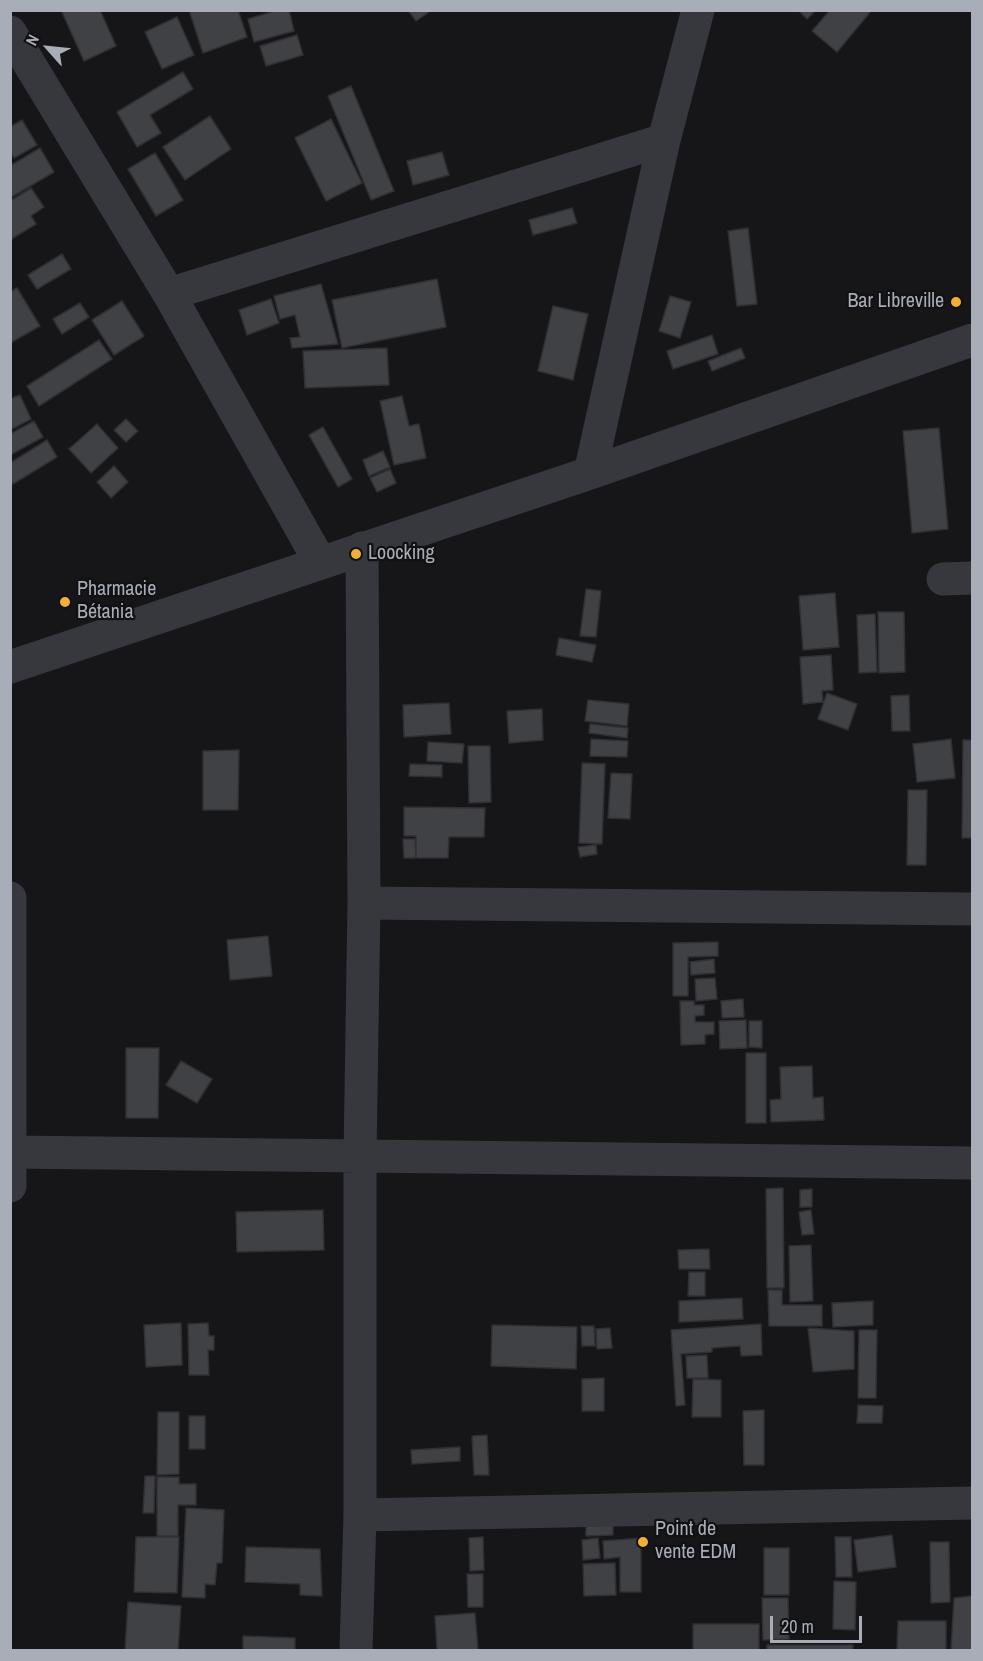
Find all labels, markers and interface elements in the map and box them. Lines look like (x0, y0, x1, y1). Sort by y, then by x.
north arrow (18, 18, 78, 78)
text: N (20, 31, 44, 49)
place label: Bar Libreville (847, 290, 944, 314)
marker: Bar Libreville (949, 295, 963, 309)
place label: Loocking (368, 542, 435, 566)
marker: Loocking (349, 547, 363, 561)
place label: Pharmacie Bétania (77, 578, 156, 625)
marker: Pharmacie Bétania (58, 595, 72, 609)
place label: Point de vente EDM (655, 1518, 736, 1565)
marker: Point de vente EDM (636, 1535, 650, 1549)
scale bar (773, 1604, 864, 1642)
text: 20 m (781, 1614, 814, 1639)

